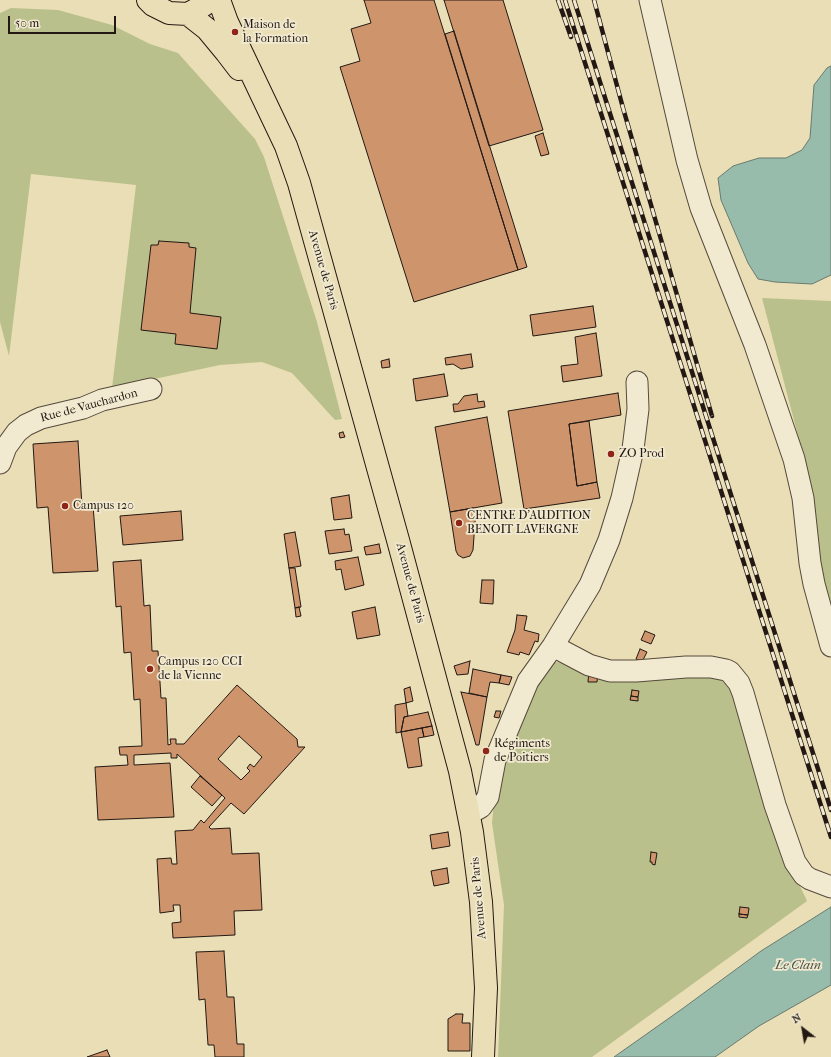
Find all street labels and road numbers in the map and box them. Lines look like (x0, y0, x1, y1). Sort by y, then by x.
street label: Avenue de Paris (305, 229, 341, 311)
street label: Rue de Vauchardon (39, 386, 139, 426)
street label: Avenue de Paris (392, 541, 428, 625)
street label: Avenue de Paris (468, 856, 490, 940)

